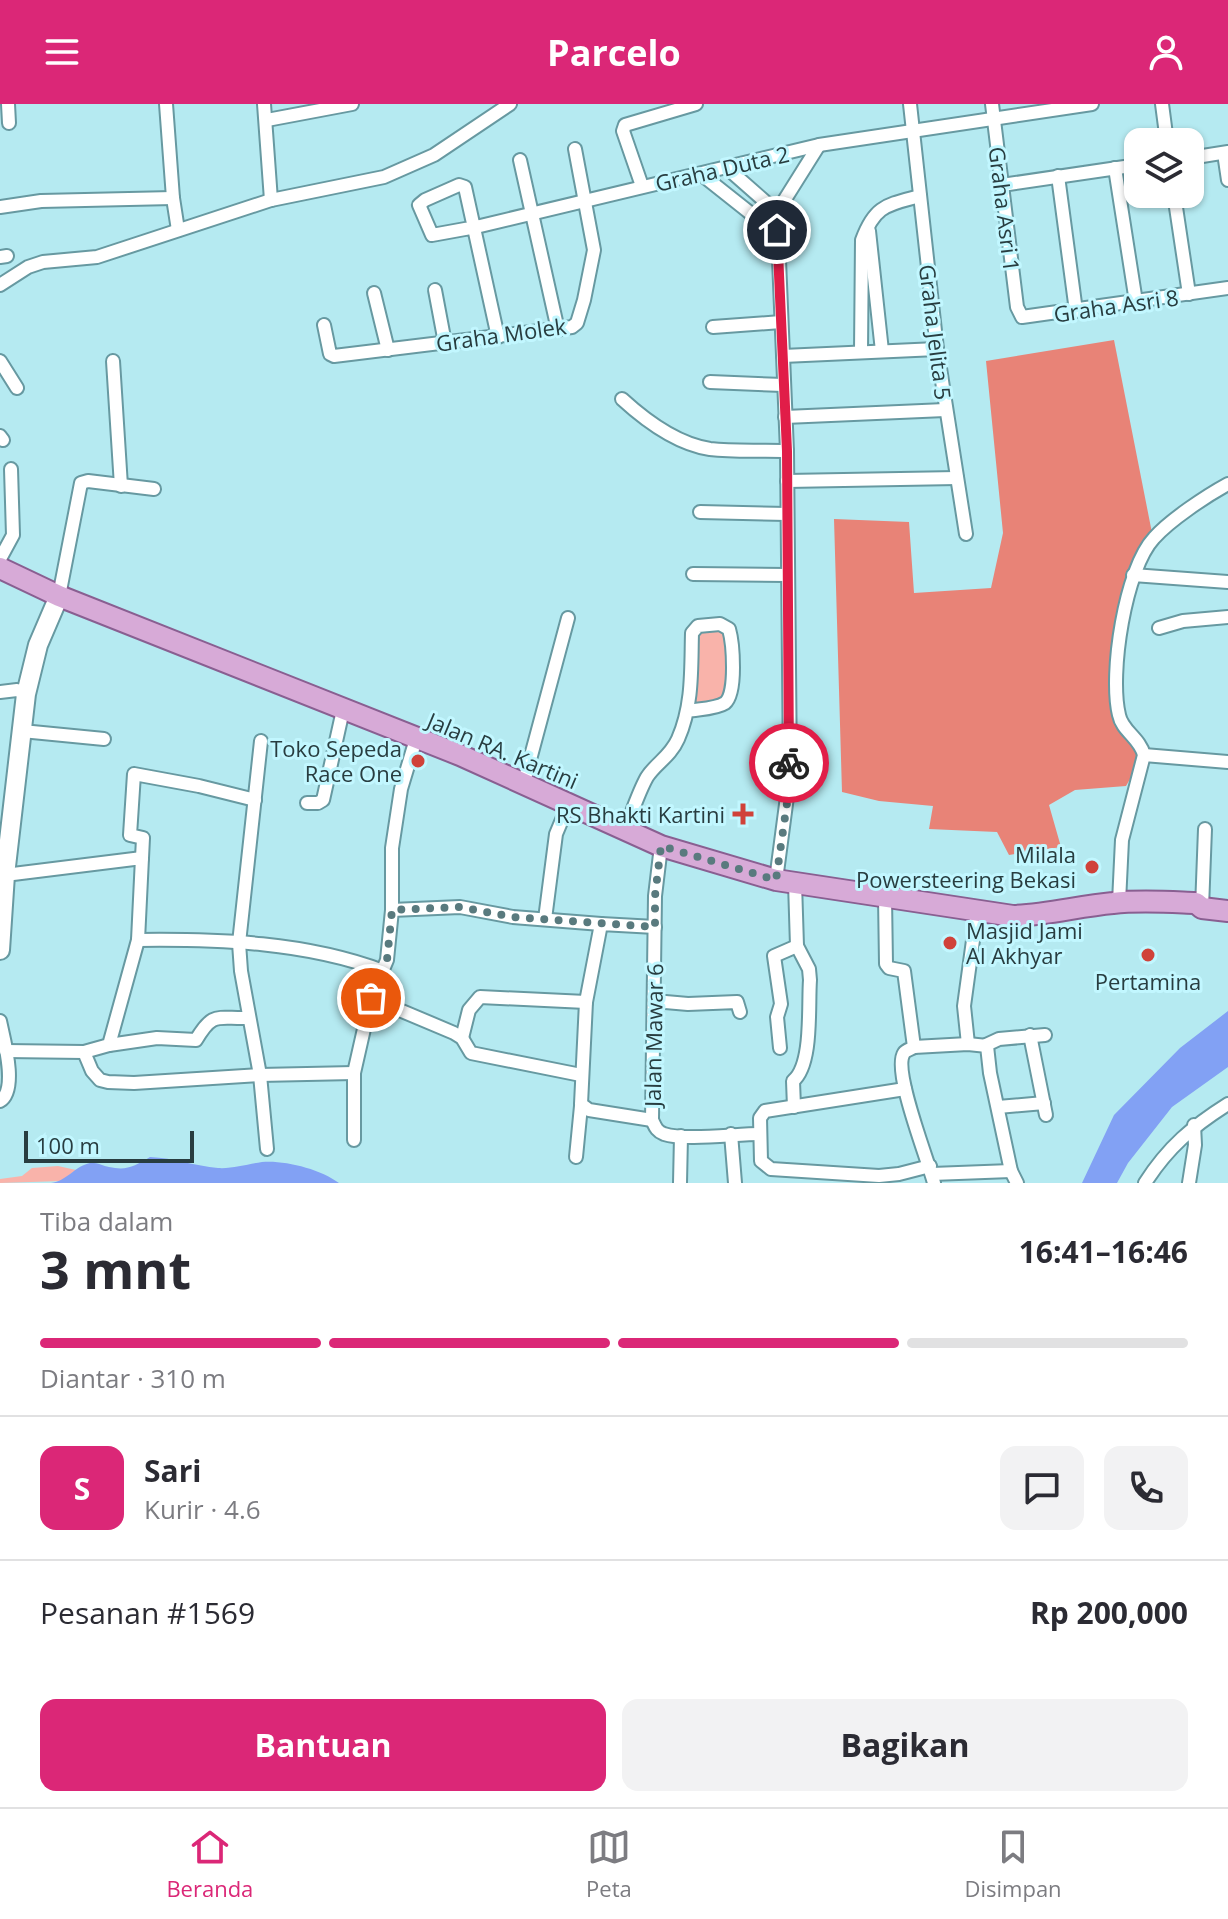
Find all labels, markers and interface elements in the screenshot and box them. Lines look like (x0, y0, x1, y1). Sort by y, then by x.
text: Parcelo (547, 28, 681, 77)
icon: menu (40, 30, 84, 74)
icon: person (1144, 30, 1188, 74)
map controls (1124, 128, 1204, 208)
button: layers (1124, 128, 1204, 208)
street label: Graha Duta 2 (652, 138, 792, 198)
street label: Graha Asri 1 (982, 145, 1028, 273)
pin (743, 196, 811, 264)
icon: home (755, 208, 799, 252)
street label: Graha Jelita 5 (913, 262, 959, 402)
street label: Graha Asri 8 (1052, 281, 1180, 329)
street label: Graha Molek (434, 310, 568, 358)
street label: Jalan RA. Kartini (421, 704, 583, 795)
courier (749, 723, 829, 803)
place label: Toko Sepeda Race One (270, 733, 402, 788)
icon: bike (767, 741, 811, 785)
marker: Toko Sepeda Race One (409, 752, 427, 770)
place label: RS Bhakti Kartini (556, 799, 725, 829)
marker: RS Bhakti Kartini (732, 803, 754, 825)
place label: Milala Powersteering Bekasi (856, 839, 1076, 894)
marker: Milala Powersteering Bekasi (1083, 858, 1101, 876)
place label: Masjid Jami Al Akhyar (966, 915, 1083, 970)
marker: Masjid Jami Al Akhyar (941, 934, 959, 952)
marker: Pertamina (1139, 946, 1157, 964)
street label: Jalan Mawar 6 (637, 963, 669, 1109)
pin (337, 964, 405, 1032)
place label: Pertamina (1095, 966, 1201, 996)
icon: bag (349, 976, 393, 1020)
scale bar (24, 1127, 194, 1163)
text: 100 m (36, 1130, 100, 1160)
text: Tiba dalam (40, 1203, 173, 1239)
text: 16:41–16:46 (1019, 1231, 1188, 1272)
text: 3 mnt (40, 1233, 191, 1304)
text: Diantar · 310 m (40, 1360, 226, 1396)
button: chat (1000, 1446, 1084, 1530)
button: phone (1104, 1446, 1188, 1530)
text: Sari (144, 1450, 201, 1491)
text: S (74, 1468, 90, 1509)
text: Kurir · 4.6 (144, 1491, 261, 1527)
text: Pesanan #1569 (40, 1592, 255, 1633)
text: Rp 200,000 (1030, 1592, 1188, 1633)
button: Bantuan (40, 1699, 606, 1791)
button: Bagikan (622, 1699, 1188, 1791)
tab: Beranda (166, 1825, 253, 1903)
tab: Peta (586, 1825, 632, 1903)
tab: Disimpan (965, 1825, 1062, 1903)

